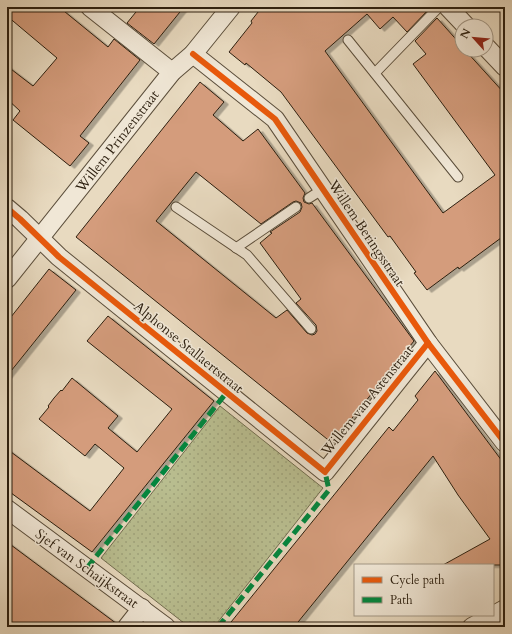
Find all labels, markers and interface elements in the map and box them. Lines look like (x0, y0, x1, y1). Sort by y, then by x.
north arrow (454, 18, 494, 58)
text: N (457, 26, 475, 41)
street label: Willem Prinzenstraat (71, 86, 164, 197)
street label: Willem Beringsstraat (323, 175, 410, 291)
street label: Alphonse Stallaertstraat (130, 297, 248, 398)
street label: Willem van Astenstraat (316, 340, 418, 460)
street label: Sjef van Schaijkstraat (31, 524, 143, 613)
legend (354, 564, 494, 616)
text: Cycle path (390, 572, 445, 588)
text: Path (390, 592, 413, 608)

